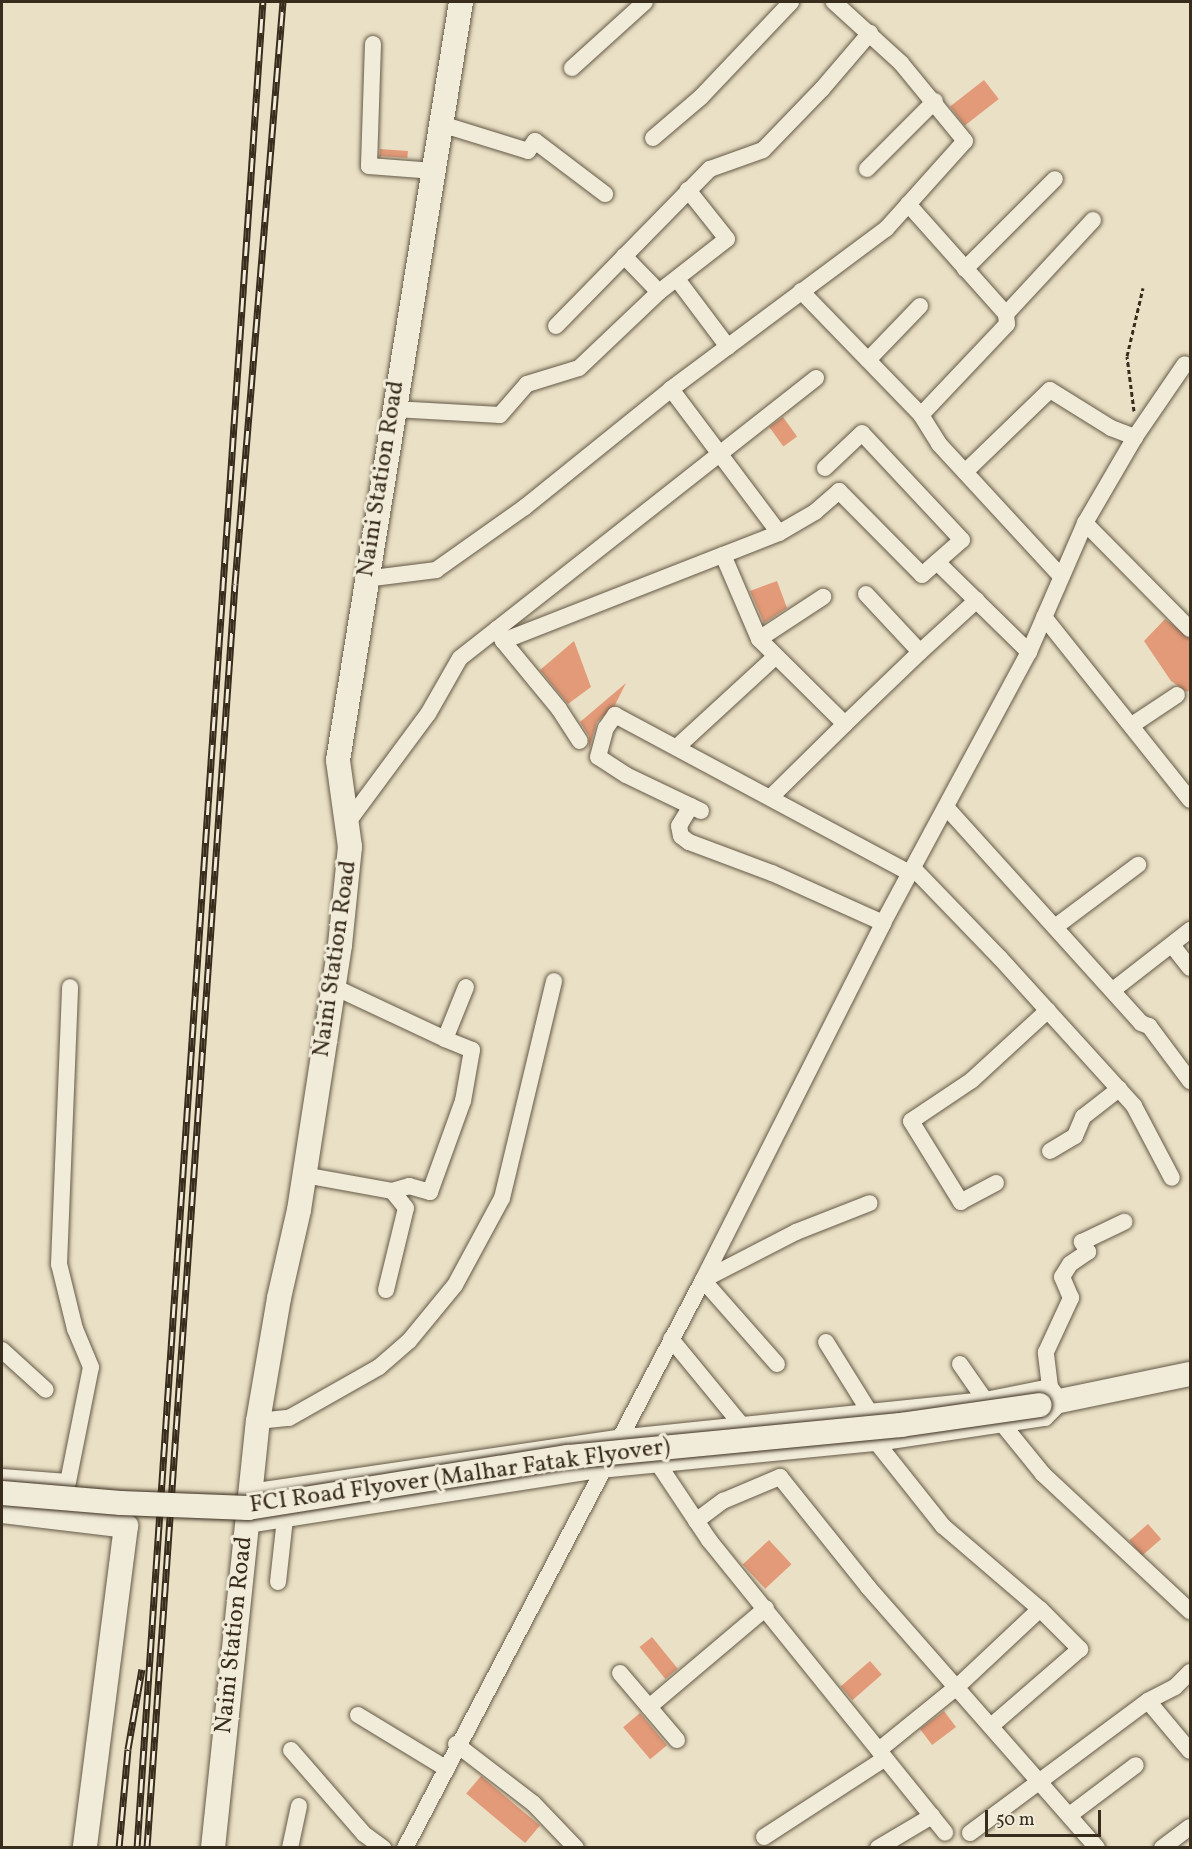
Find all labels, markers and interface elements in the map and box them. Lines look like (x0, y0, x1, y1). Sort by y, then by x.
street label: Naini Station Road (352, 379, 412, 579)
street label: Naini Station Road (308, 859, 364, 1059)
street label: FCI Road Flyover (Malhar Fatak Flyover) (248, 1433, 672, 1521)
street label: Naini Station Road (210, 1535, 260, 1735)
scale bar (988, 1798, 1104, 1836)
text: 50 m (996, 1808, 1035, 1833)

